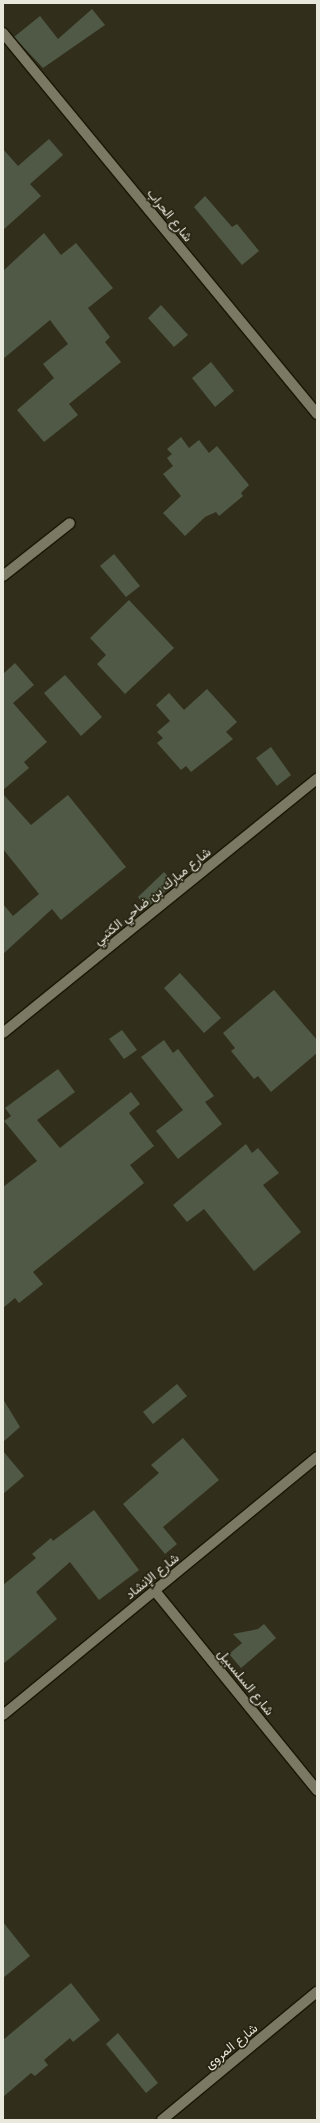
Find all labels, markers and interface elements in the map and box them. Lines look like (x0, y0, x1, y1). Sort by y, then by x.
street label: شارع الحراب (144, 185, 196, 245)
street label: شارع مبارك بن ضاحي الكتبي (90, 844, 214, 948)
street label: شارع الإنشاد (122, 1550, 182, 1602)
street label: شارع السلسبيل (215, 1646, 277, 1718)
street label: شارع المروى (201, 2020, 261, 2072)

